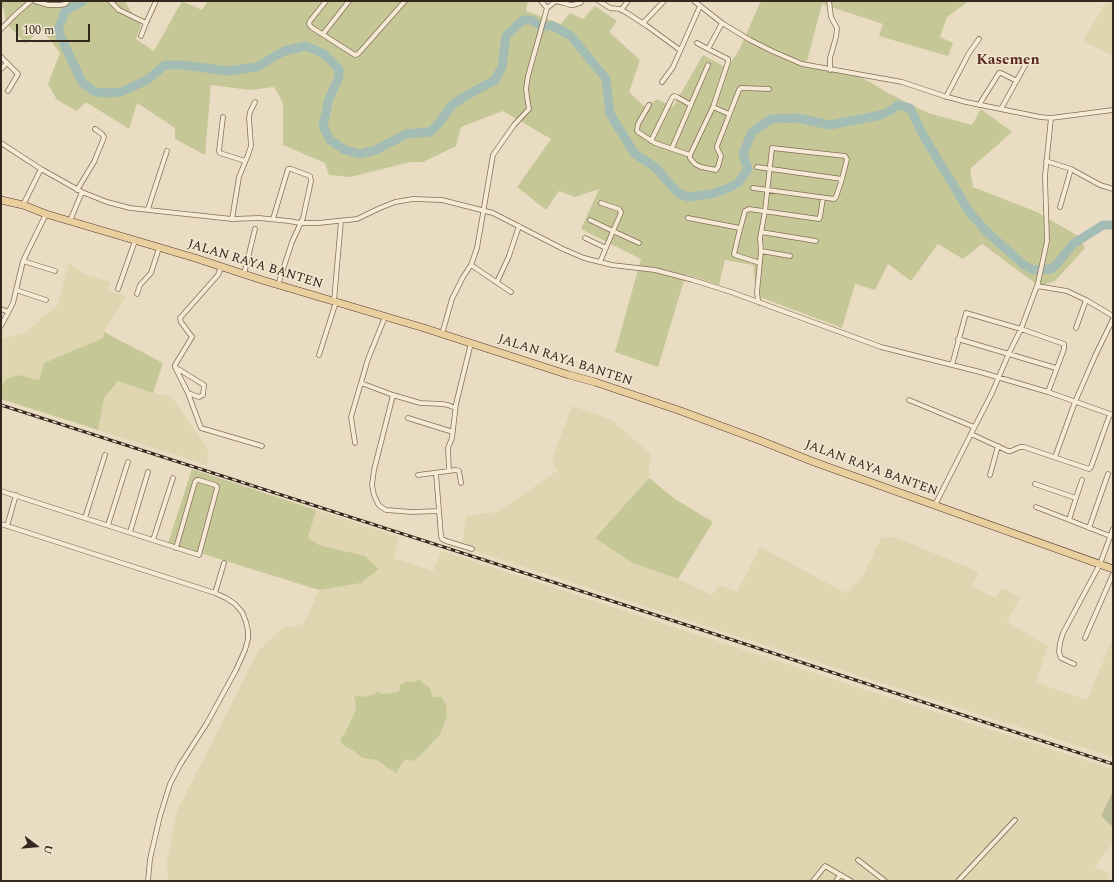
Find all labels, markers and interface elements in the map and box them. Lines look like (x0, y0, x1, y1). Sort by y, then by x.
scale bar (18, 16, 92, 42)
text: 100 m (23, 21, 54, 40)
district label: Kasemen (976, 52, 1040, 70)
street label: JALAN RAYA BANTEN (186, 237, 324, 293)
street label: JALAN RAYA BANTEN (496, 332, 634, 390)
street label: JALAN RAYA BANTEN (802, 438, 940, 500)
north arrow (16, 826, 56, 866)
text: U (39, 843, 57, 856)

